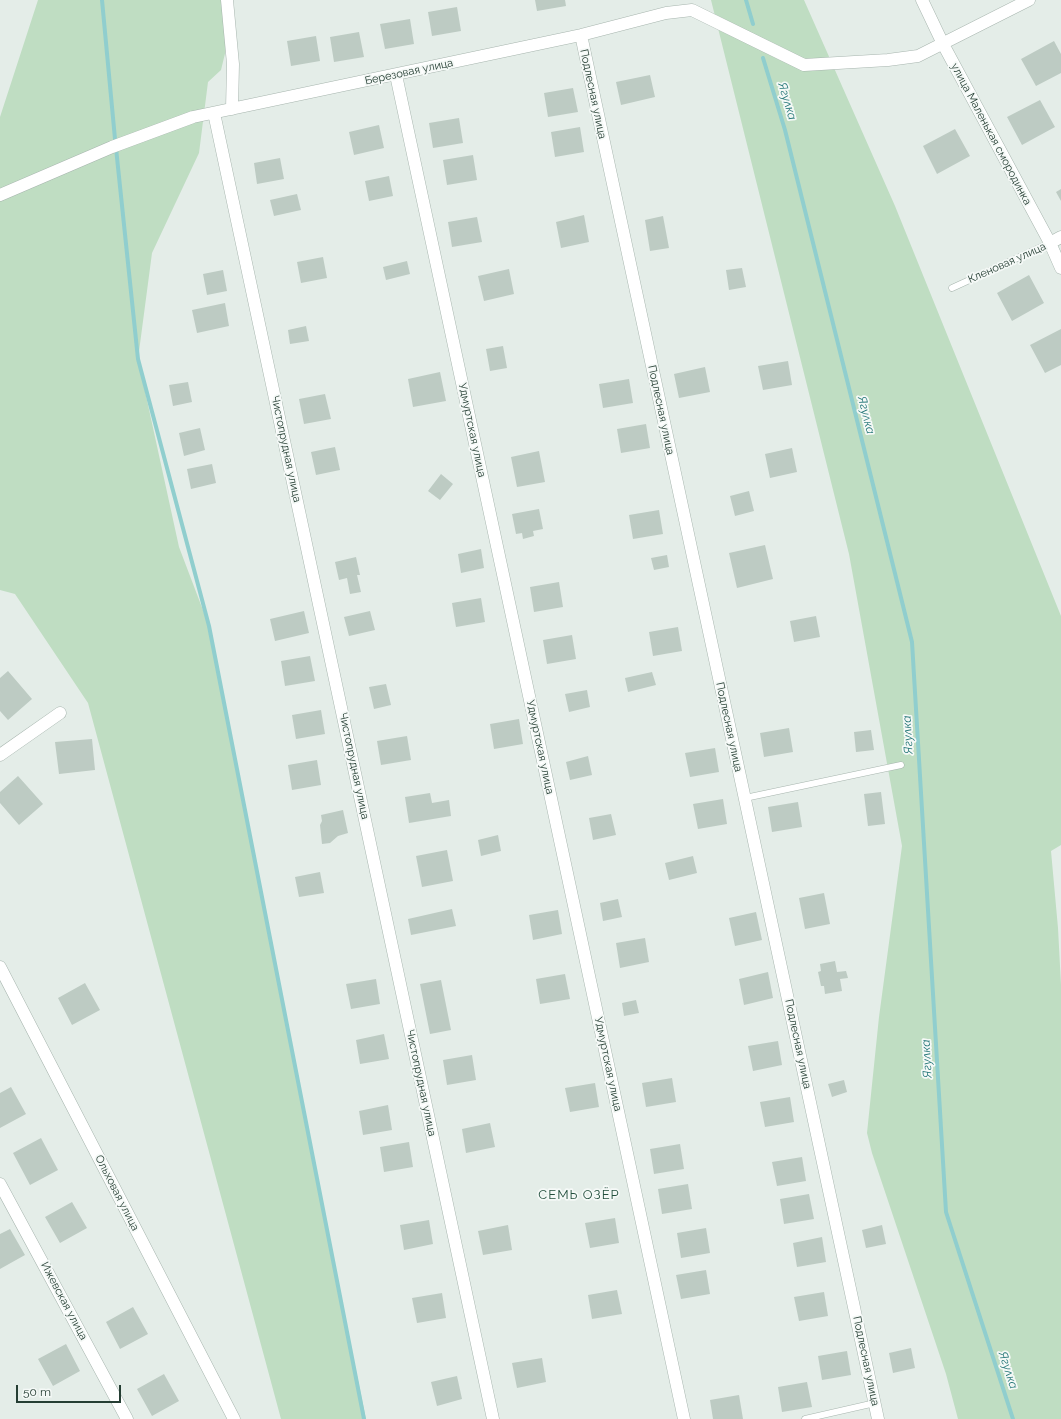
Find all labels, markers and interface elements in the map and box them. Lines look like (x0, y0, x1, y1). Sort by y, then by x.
street label: Подлесная улица (577, 48, 609, 140)
street label: Березовая улица (364, 56, 454, 88)
street label: улица Маленькая смородинка (948, 61, 1034, 207)
water label: Ягулка (774, 80, 800, 122)
street label: Кленовая улица (966, 240, 1048, 286)
street label: Подлесная улица (645, 364, 677, 456)
street label: Удмуртская улица (456, 382, 488, 478)
street label: Чистопрудная улица (268, 394, 304, 504)
water label: Ягулка (854, 394, 878, 436)
street label: Подлесная улица (713, 681, 745, 773)
street label: Удмуртская улица (524, 699, 556, 795)
street label: Чистопрудная улица (336, 711, 372, 821)
water label: Ягулка (900, 715, 916, 755)
street label: Подлесная улица (782, 998, 814, 1090)
street label: Удмуртская улица (592, 1016, 624, 1112)
street label: Чистопрудная улица (403, 1028, 439, 1138)
water label: Ягулка (919, 1039, 935, 1079)
street label: Ольховая улица (92, 1153, 142, 1233)
district label: СЕМЬ ОЗЁР (538, 1187, 620, 1203)
street label: Ижевская улица (38, 1260, 90, 1342)
street label: Подлесная улица (850, 1315, 882, 1407)
water label: Ягулка (995, 1349, 1021, 1391)
scale bar (18, 1377, 123, 1403)
text: 50 m (23, 1385, 51, 1399)

